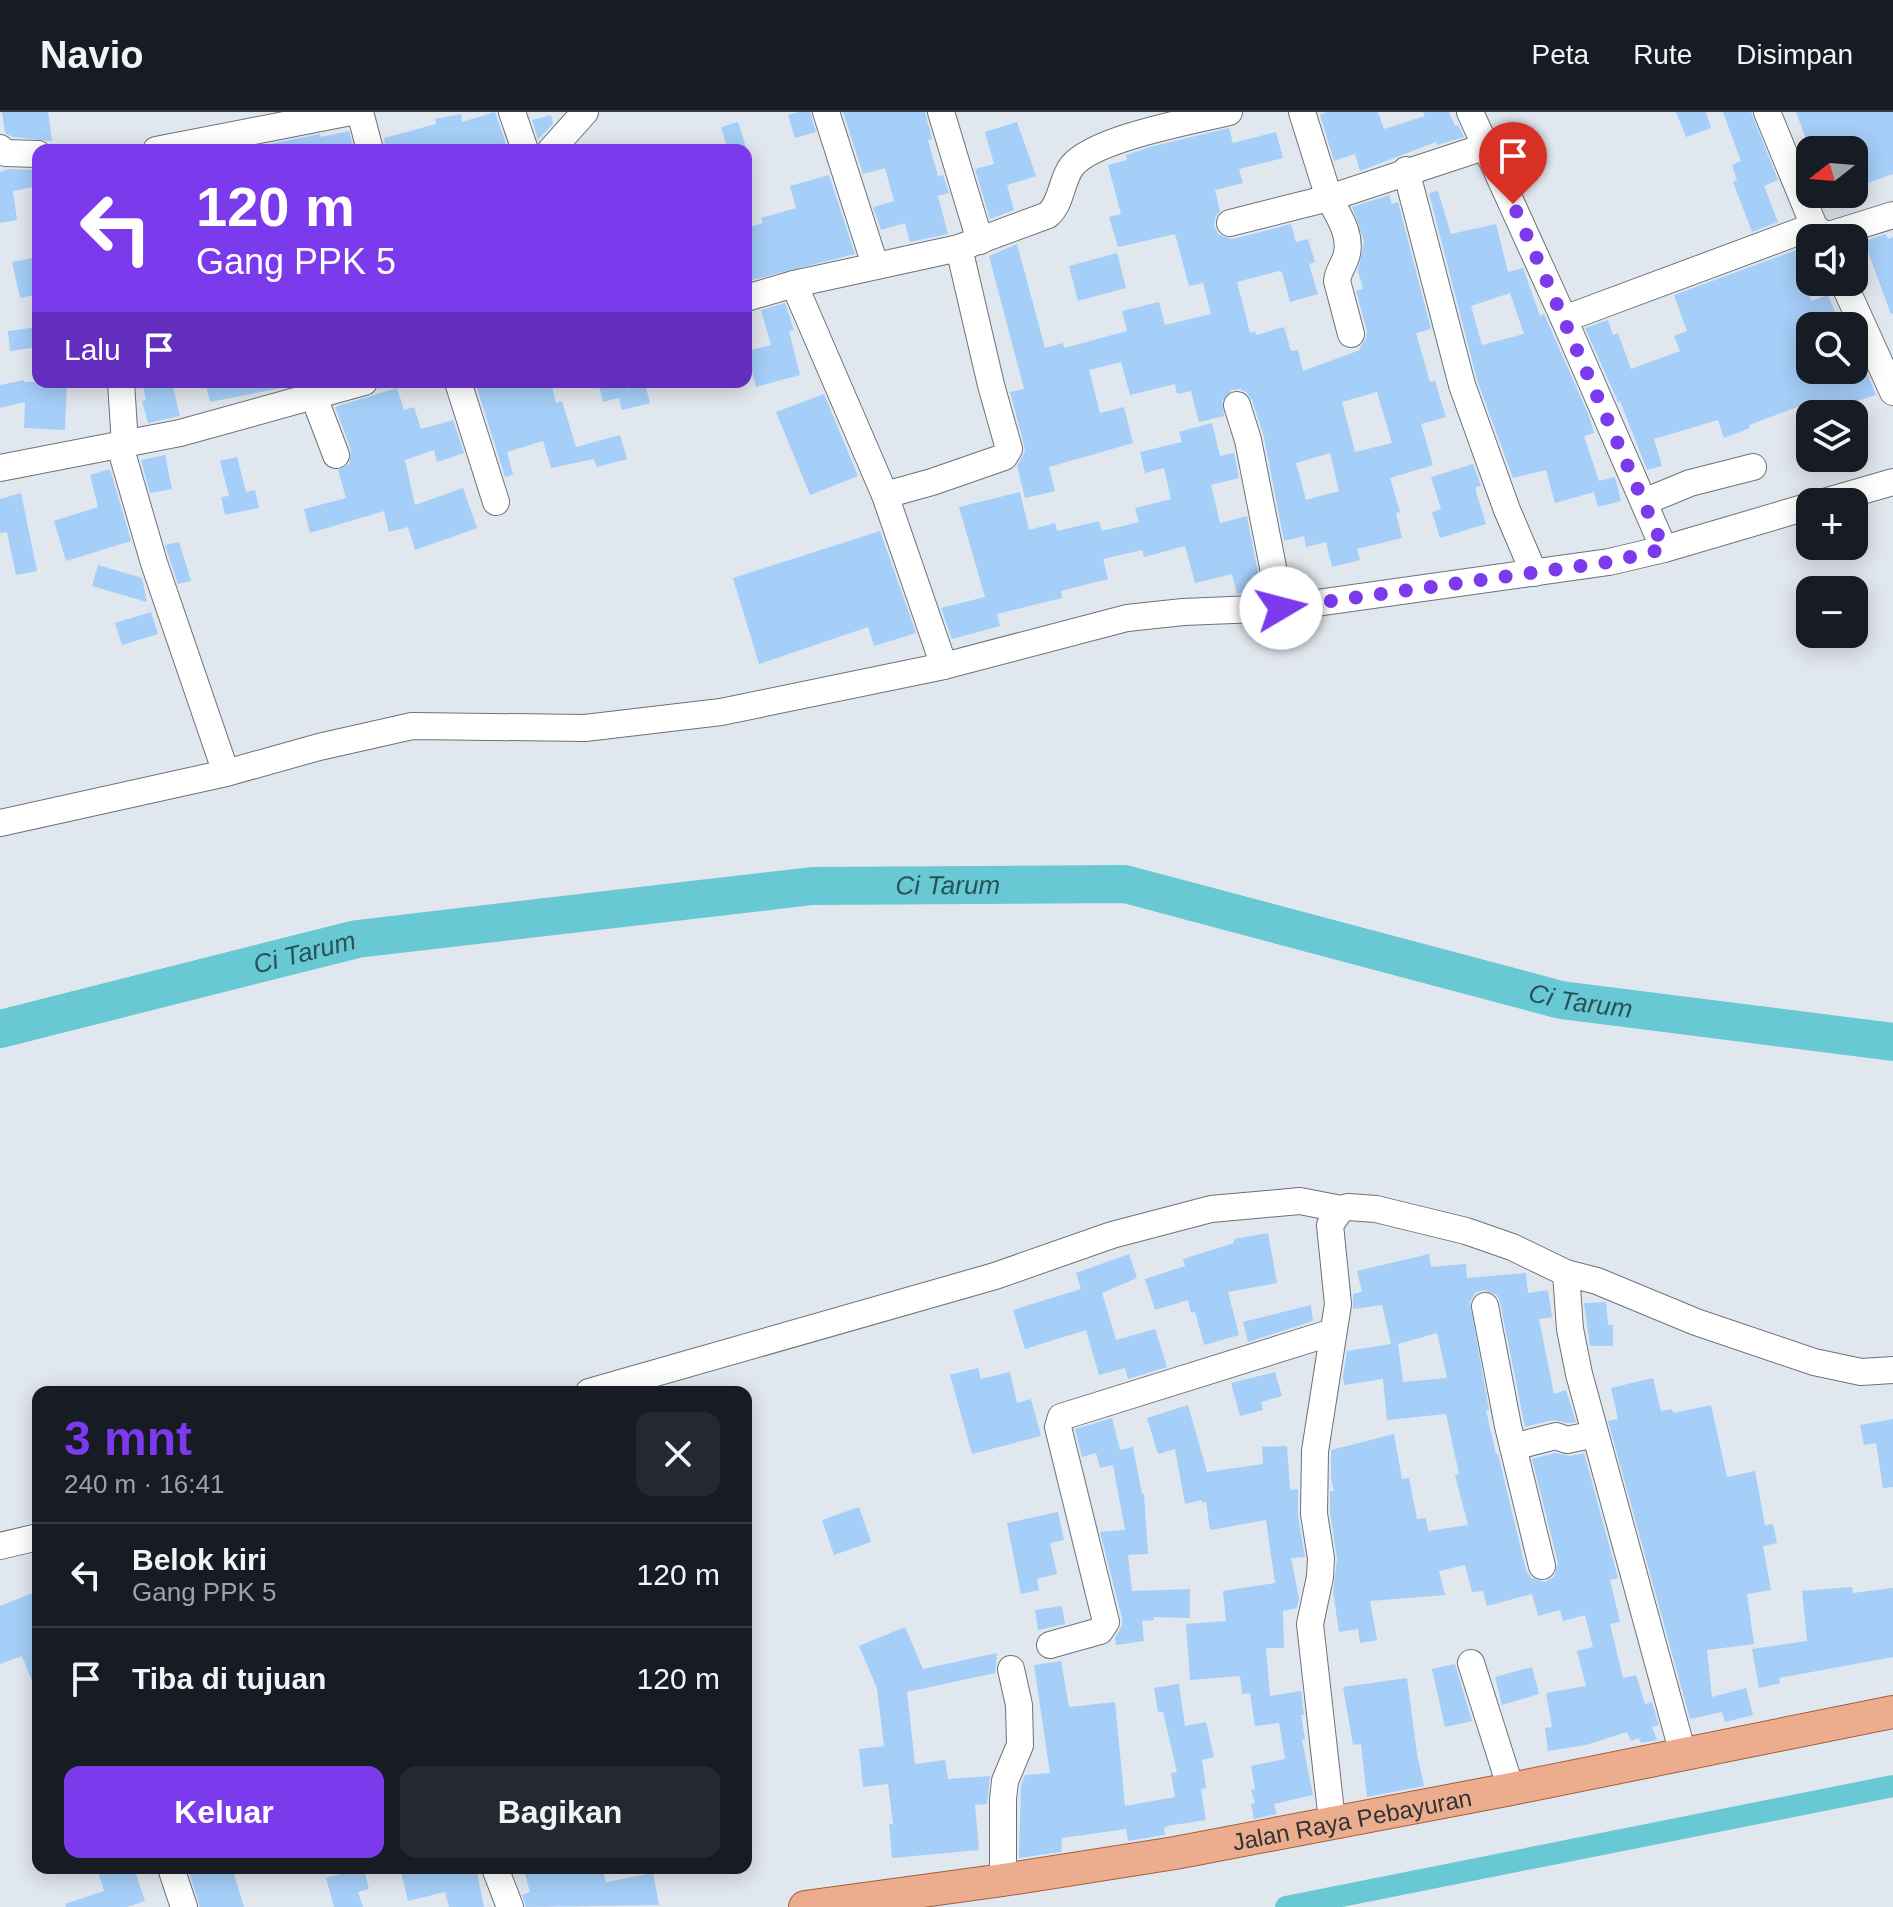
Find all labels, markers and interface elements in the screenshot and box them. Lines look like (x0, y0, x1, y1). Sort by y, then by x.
text: Navio (40, 34, 143, 76)
text: Peta (1532, 39, 1589, 70)
text: Rute (1633, 39, 1692, 70)
text: Disimpan (1736, 39, 1853, 70)
pin (1479, 122, 1547, 204)
icon: arrive (1491, 134, 1535, 178)
north arrow (1796, 136, 1868, 208)
map controls (1796, 136, 1868, 648)
text: 120 m (196, 175, 355, 238)
icon: left (64, 176, 168, 280)
button: sound (1796, 224, 1868, 296)
text: Gang PPK 5 (196, 241, 396, 282)
button: search (1796, 312, 1868, 384)
icon: arrive (137, 328, 181, 372)
text: Lalu (64, 333, 121, 366)
button: layers (1796, 400, 1868, 472)
button: + (1796, 488, 1868, 560)
position arrow (1239, 566, 1323, 650)
button: − (1796, 576, 1868, 648)
water label: Ci Tarum (895, 870, 1000, 900)
water label: Ci Tarum (250, 925, 359, 980)
water label: Ci Tarum (1526, 977, 1634, 1024)
text: 3 mnt (64, 1412, 192, 1465)
button: close (636, 1412, 720, 1496)
text: 240 m · 16:41 (64, 1469, 224, 1499)
text: Belok kiri (132, 1543, 267, 1576)
icon: left (64, 1553, 108, 1597)
text: 120 m (637, 1558, 720, 1591)
text: Gang PPK 5 (132, 1577, 277, 1607)
icon: arrive (64, 1657, 108, 1701)
text: Tiba di tujuan (132, 1662, 326, 1695)
text: 120 m (637, 1662, 720, 1695)
button: Keluar (64, 1766, 384, 1858)
button: Bagikan (400, 1766, 720, 1858)
street label: Jalan Raya Pebayuran (1230, 1783, 1474, 1855)

